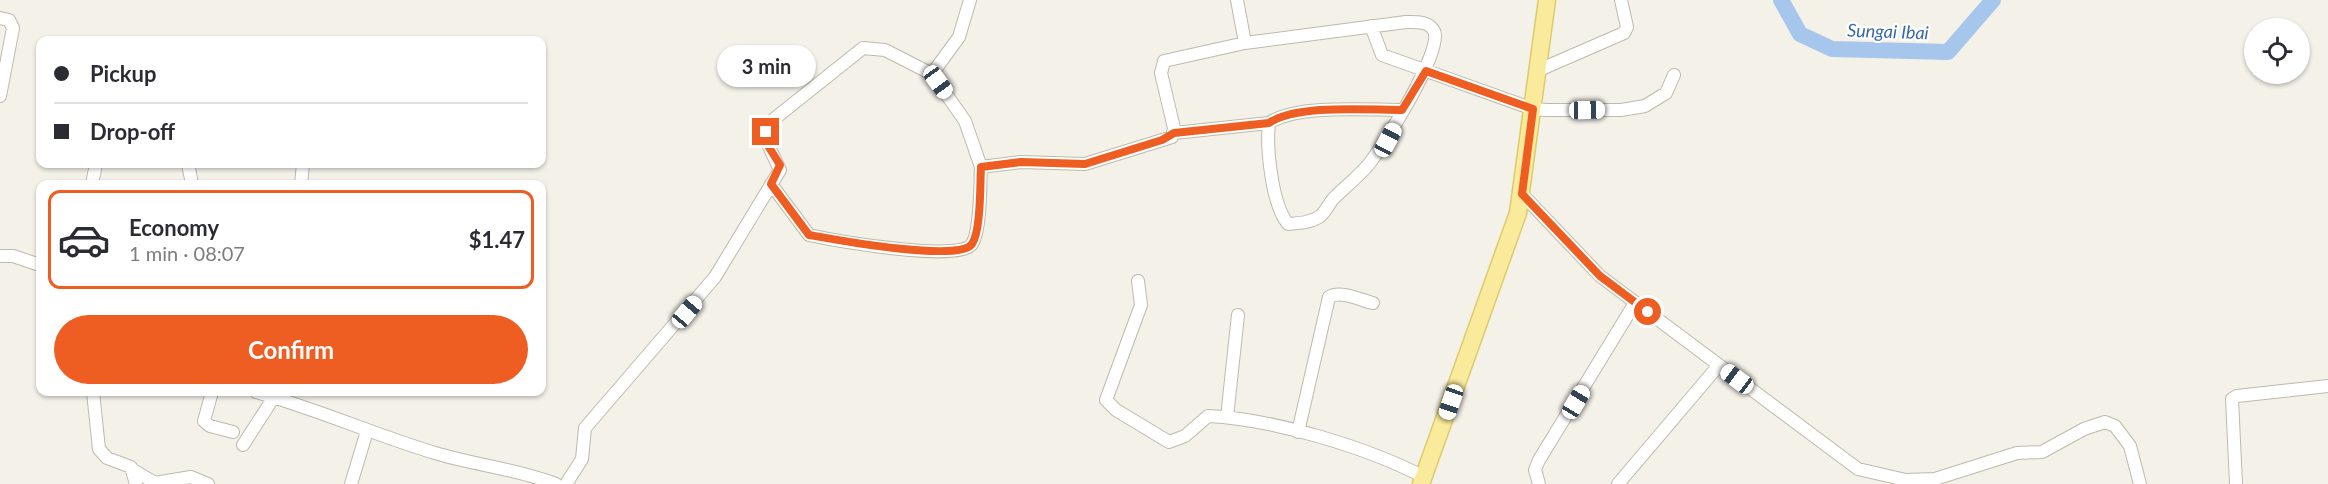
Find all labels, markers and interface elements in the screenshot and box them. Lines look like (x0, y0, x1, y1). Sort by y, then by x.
map controls (2244, 18, 2310, 84)
button: locate (2244, 18, 2310, 84)
water label: Sungai Ibai (1847, 19, 1929, 43)
callout: 3 min (716, 45, 816, 87)
text: 3 min (742, 54, 791, 78)
text: Pickup (90, 60, 156, 87)
car (920, 62, 956, 102)
car (1569, 101, 1605, 119)
text: Drop-off (90, 118, 175, 145)
route end (752, 118, 779, 145)
car (1372, 120, 1404, 160)
icon: car (57, 213, 111, 267)
text: Economy (129, 214, 219, 241)
text: $1.47 (469, 226, 525, 253)
text: 1 min · 08:07 (129, 241, 245, 265)
car (669, 292, 705, 332)
route start (1634, 298, 1661, 325)
button: Confirm (54, 315, 528, 384)
car (1717, 361, 1757, 397)
car (1437, 382, 1465, 422)
car (1559, 382, 1593, 422)

